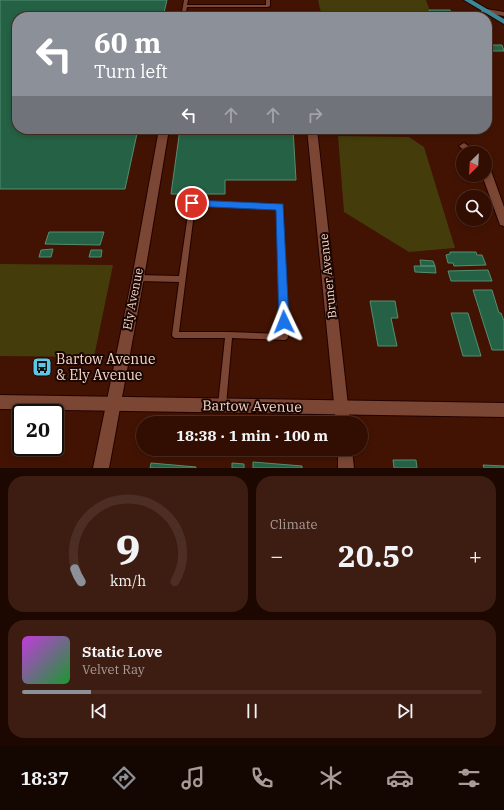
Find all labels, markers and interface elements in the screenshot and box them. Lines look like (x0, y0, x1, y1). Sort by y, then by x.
text: 60 m (94, 24, 161, 61)
icon: left (28, 28, 80, 80)
text: Turn left (94, 60, 168, 83)
icon: left (178, 104, 200, 126)
icon: ahead (220, 104, 242, 126)
icon: ahead (262, 104, 284, 126)
icon: right (304, 104, 326, 126)
north arrow (456, 146, 492, 182)
map controls (456, 146, 492, 226)
pin (175, 186, 209, 220)
button: search (456, 190, 492, 226)
icon: arrive (181, 192, 203, 214)
street label: Bruner Avenue (316, 233, 339, 319)
street label: Ely Avenue (119, 267, 146, 331)
position arrow (263, 301, 305, 343)
place label: Bartow Avenue & Ely Avenue (56, 350, 155, 384)
bus stop icon: Bartow Avenue & Ely Avenue (31, 356, 53, 378)
street label: Bartow Avenue (202, 396, 302, 416)
speed limit sign: 20 (12, 404, 64, 456)
text: 18:38 · 1 min · 100 m (176, 426, 328, 445)
text: Climate (270, 516, 317, 533)
text: 9 (116, 522, 140, 576)
text: 20.5° (338, 536, 414, 575)
text: − (270, 541, 283, 570)
text: + (469, 541, 482, 570)
text: km/h (110, 571, 146, 590)
text: Static Love (82, 642, 162, 661)
text: Velvet Ray (82, 661, 145, 678)
icon: previous (88, 700, 110, 722)
icon: pause (241, 700, 263, 722)
icon: next (394, 700, 416, 722)
icon: directions (110, 764, 138, 792)
icon: music (179, 764, 207, 792)
icon: phone (248, 764, 276, 792)
icon: climate (317, 764, 345, 792)
icon: car (386, 764, 414, 792)
icon: filters (455, 764, 483, 792)
text: 18:37 (21, 767, 69, 790)

